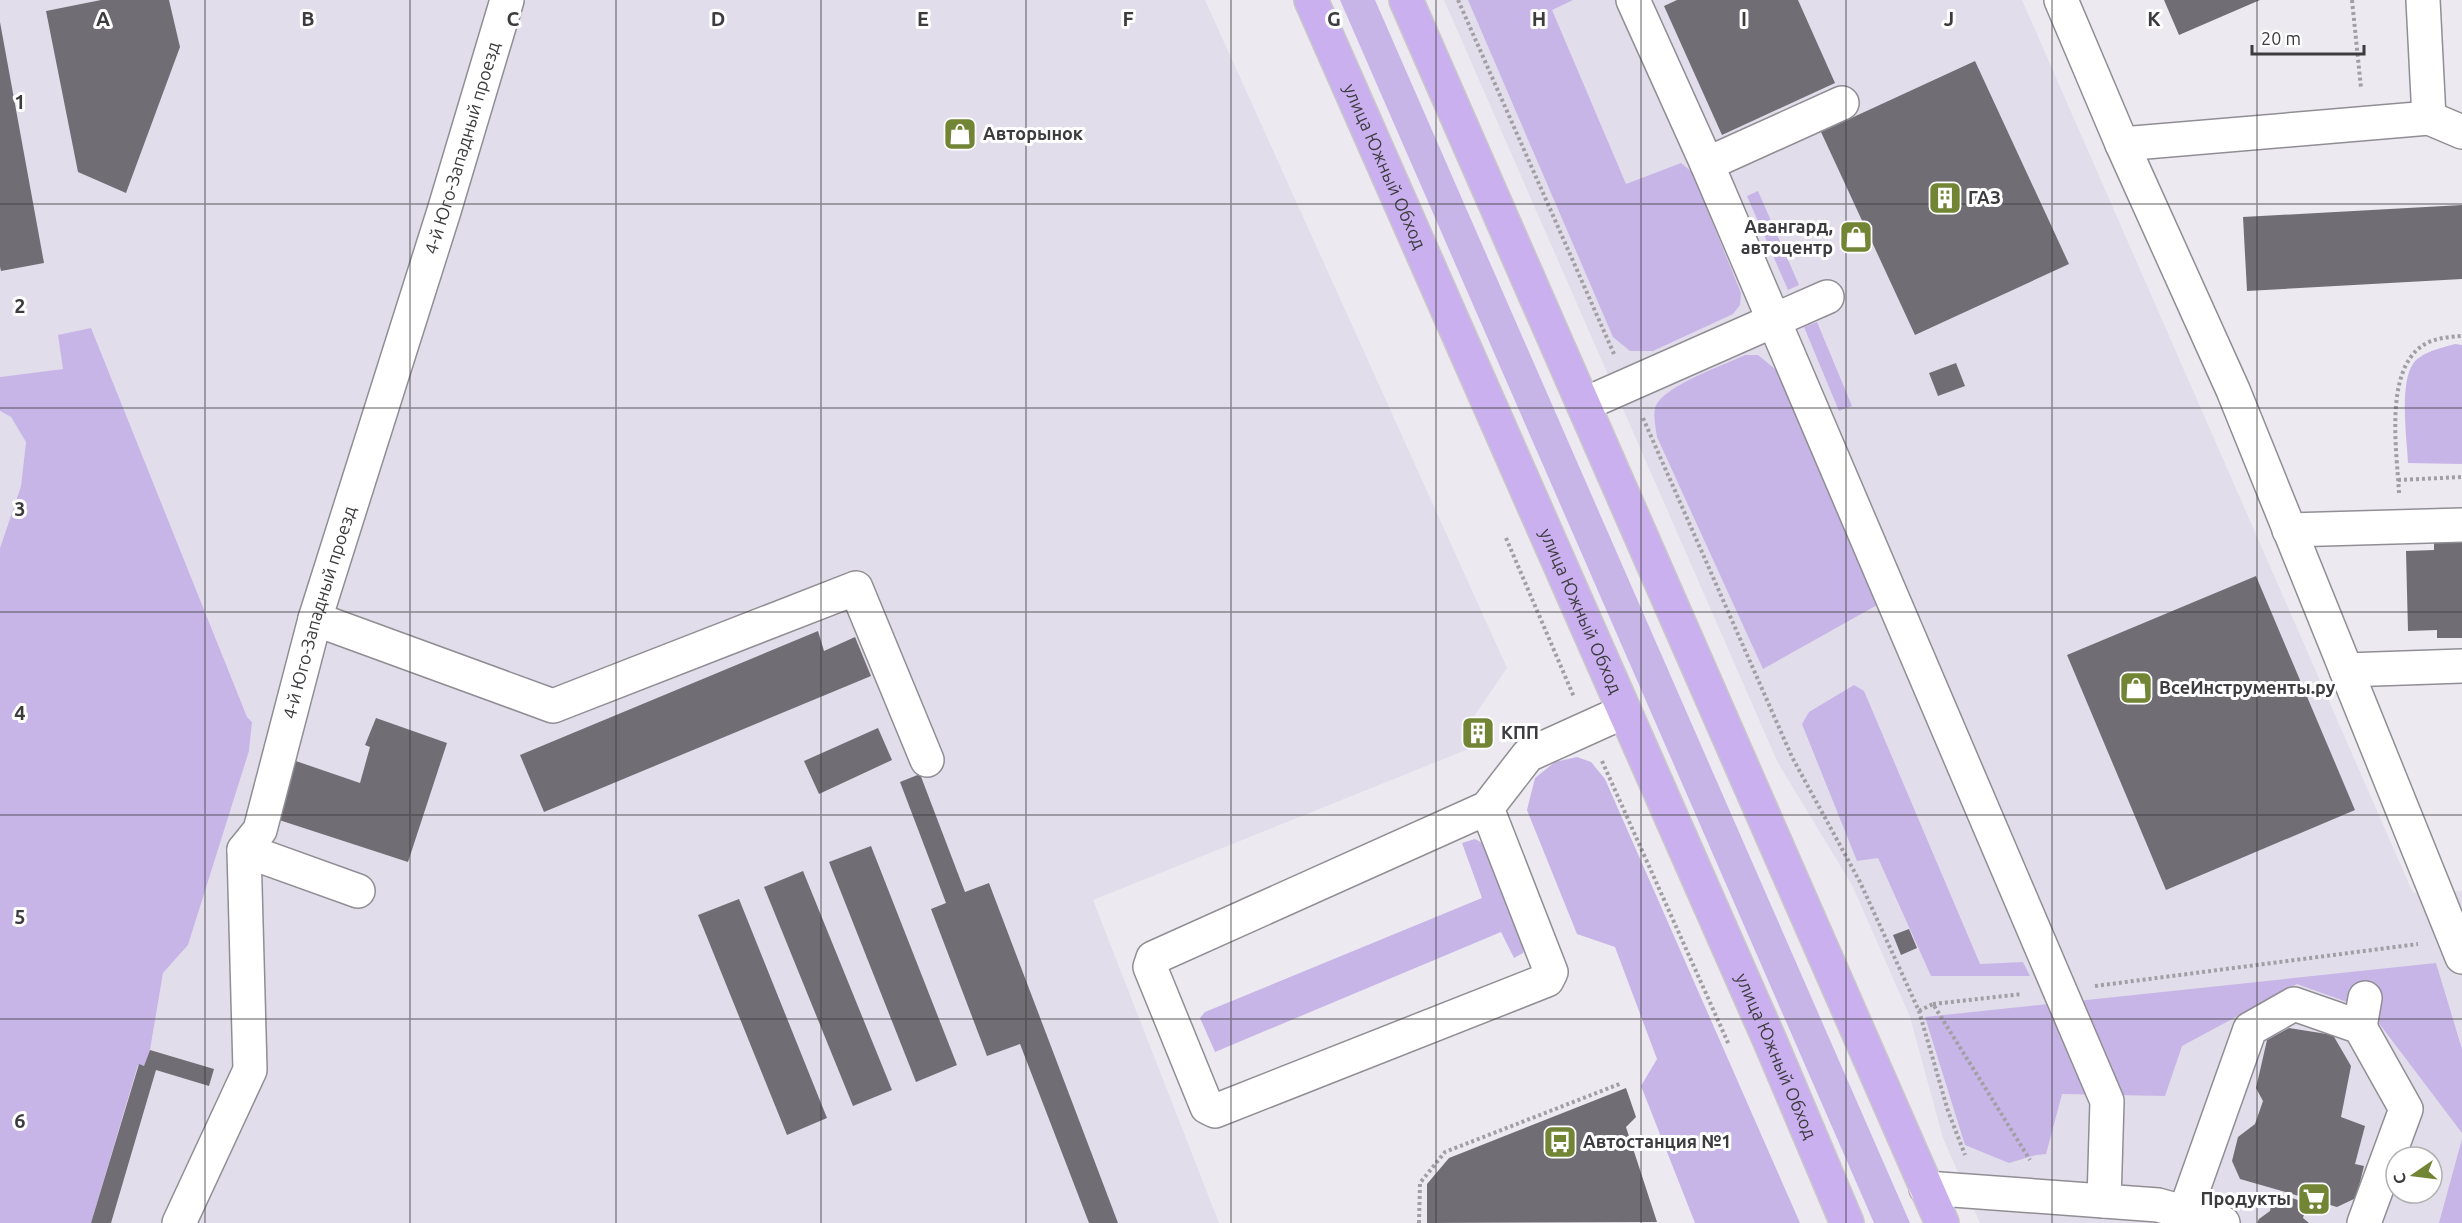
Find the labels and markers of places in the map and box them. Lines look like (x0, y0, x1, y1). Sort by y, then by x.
shop icon: Авторынок (942, 116, 978, 152)
place label: Авторынок (983, 123, 1084, 143)
building icon: ГАЗ (1927, 180, 1963, 216)
place label: ГАЗ (1968, 187, 2001, 207)
place label: Авангард, автоцентр (1741, 216, 1833, 257)
shop icon: Авангард, автоцентр (1838, 219, 1874, 255)
shop icon: ВсеИнструменты.ру (2118, 670, 2154, 706)
place label: ВсеИнструменты.ру (2159, 677, 2336, 697)
building icon: КПП (1460, 715, 1496, 751)
place label: КПП (1501, 722, 1539, 742)
bus stop icon: Автостанция №1 (1542, 1124, 1578, 1160)
place label: Автостанция №1 (1583, 1131, 1732, 1151)
supermarket icon: Продукты (2296, 1181, 2332, 1217)
place label: Продукты (2201, 1188, 2291, 1208)

